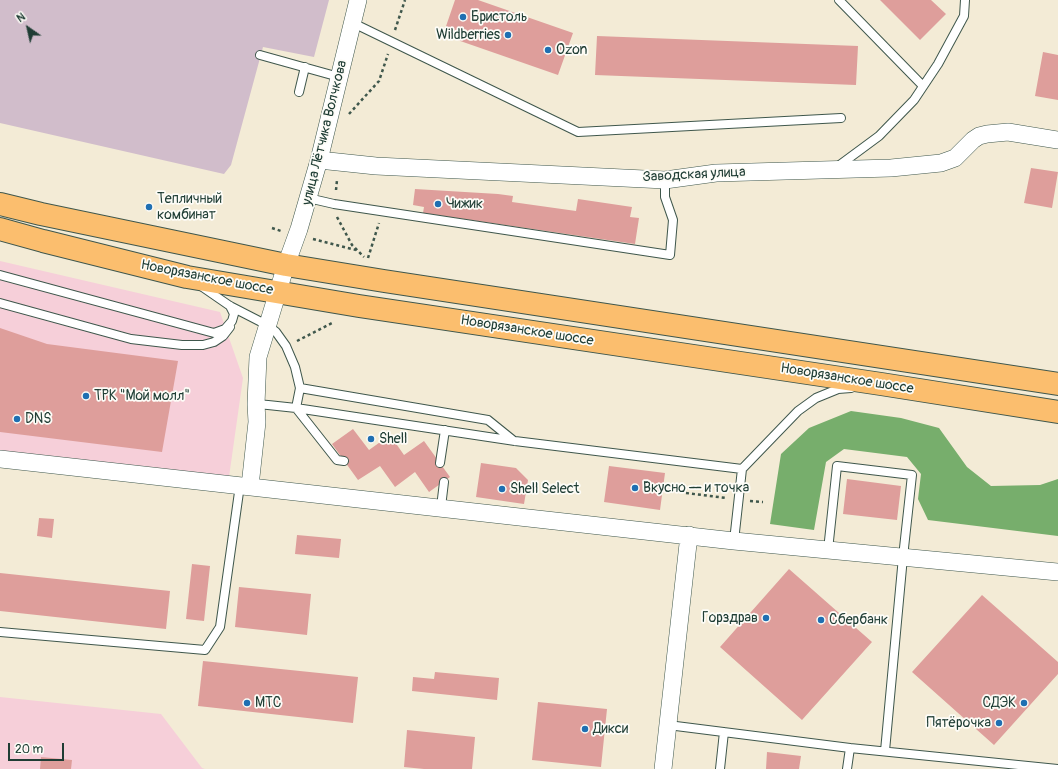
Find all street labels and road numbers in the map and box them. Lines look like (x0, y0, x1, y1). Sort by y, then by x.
street label: улица Лётчика Волчкова (299, 59, 351, 207)
street label: Заводская улица (642, 164, 746, 186)
street label: Новорязанское шоссе (139, 257, 275, 299)
street label: Новорязанское шоссе (459, 312, 595, 350)
street label: Новорязанское шоссе (779, 360, 915, 398)

